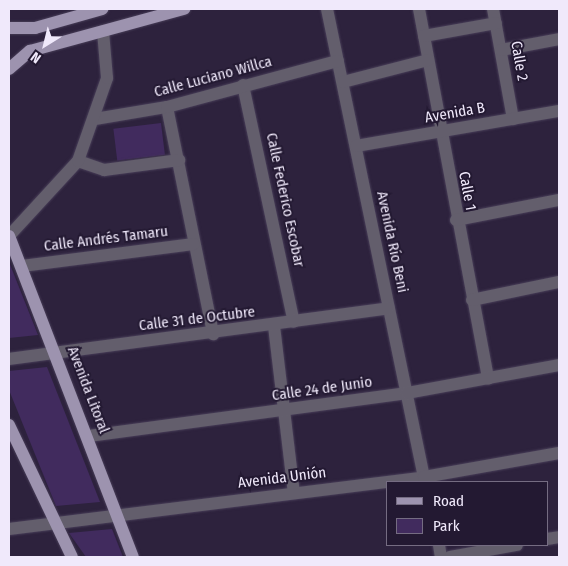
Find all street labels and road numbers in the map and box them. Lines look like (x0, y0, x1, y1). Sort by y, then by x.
street label: Calle 2 (507, 40, 531, 82)
street label: Calle Luciano Willca (152, 53, 274, 101)
street label: Avenida B (424, 99, 486, 127)
street label: Calle Federico Escobar (262, 131, 308, 269)
street label: Calle 1 (454, 170, 480, 212)
street label: Avenida Río Beni (372, 190, 412, 294)
street label: Calle Andrés Tamaru (43, 222, 169, 256)
street label: Calle 31 de Octubre (138, 303, 256, 335)
street label: Avenida Litoral (63, 344, 113, 436)
street label: Calle 24 de Junio (271, 373, 373, 405)
street label: Avenida Unión (237, 464, 327, 492)

